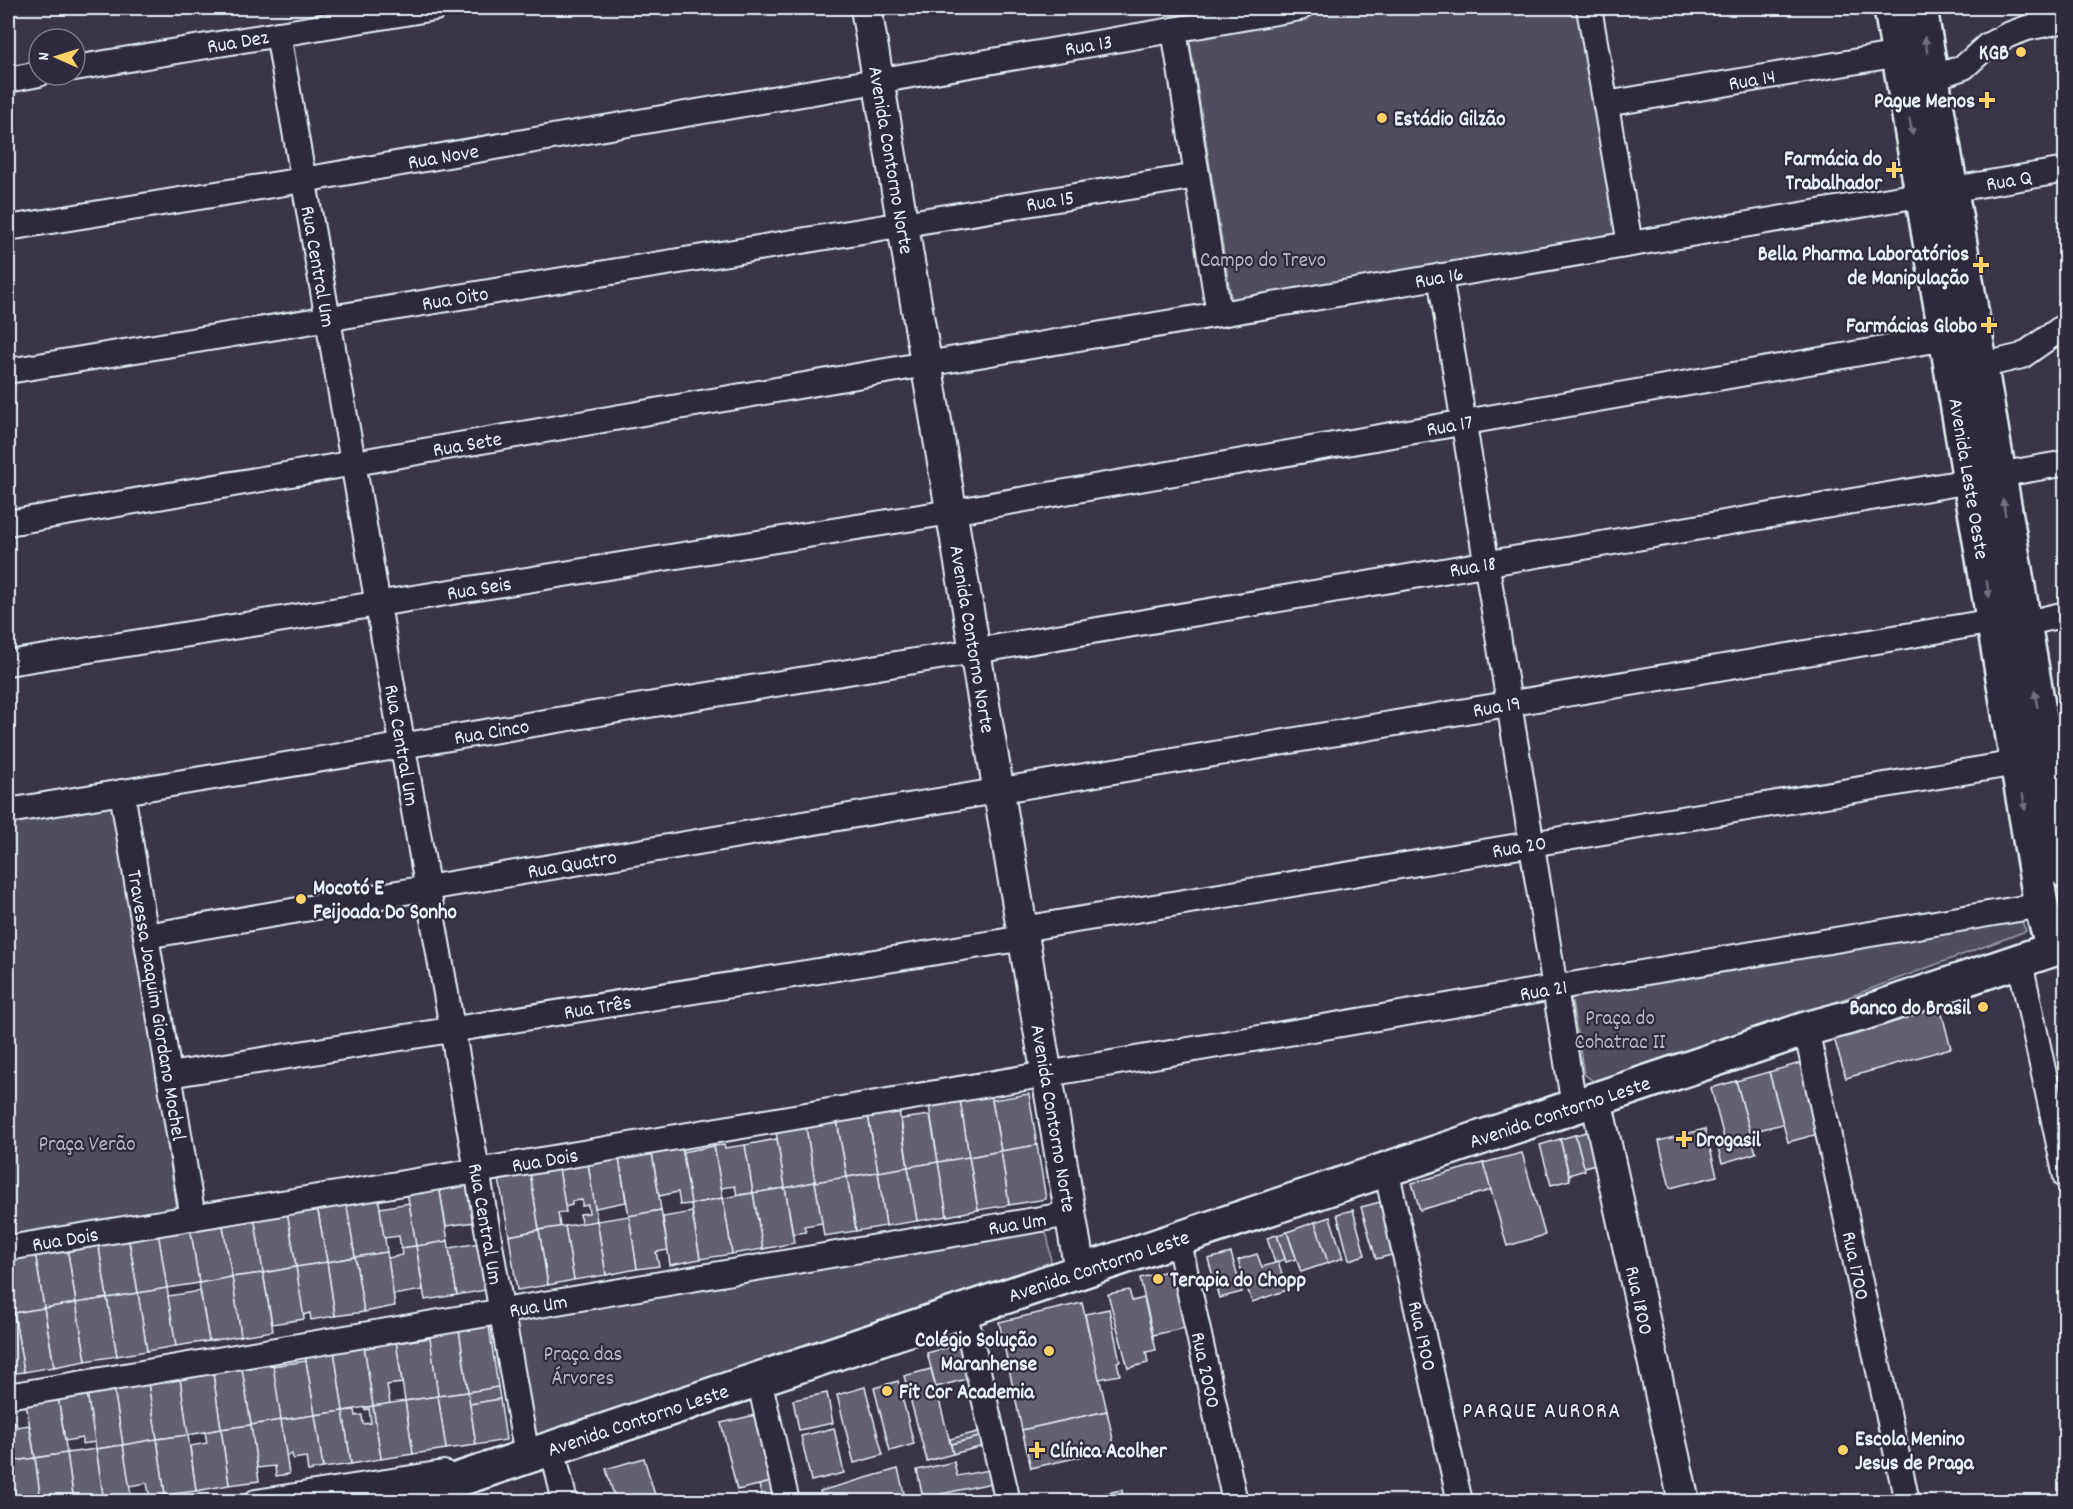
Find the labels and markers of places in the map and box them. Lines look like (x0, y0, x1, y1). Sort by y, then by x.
place label: KGB (1979, 40, 2009, 70)
marker: KGB (2014, 45, 2028, 59)
place label: Pague Menos (1874, 88, 1975, 118)
marker: Pague Menos (1980, 93, 1994, 107)
place label: Estádio Gilzão (1394, 106, 1506, 136)
marker: Estádio Gilzão (1375, 111, 1389, 125)
place label: Farmácia do Trabalhador (1784, 146, 1883, 200)
marker: Farmácia do Trabalhador (1887, 163, 1901, 177)
place label: Bella Pharma Laboratórios de Manipulação (1758, 241, 1969, 295)
marker: Bella Pharma Laboratórios de Manipulação (1974, 258, 1988, 272)
place label: Farmácias Globo (1846, 313, 1977, 343)
marker: Farmácias Globo (1982, 318, 1996, 332)
place label: Mocotó E Feijoada Do Sonho (313, 875, 457, 929)
marker: Mocotó E Feijoada Do Sonho (294, 892, 308, 906)
place label: Banco do Brasil (1850, 995, 1972, 1025)
marker: Banco do Brasil (1976, 1000, 1990, 1014)
place label: Drogasil (1696, 1127, 1762, 1157)
marker: Drogasil (1677, 1132, 1691, 1146)
place label: Terapia do Chopp (1170, 1267, 1306, 1297)
marker: Terapia do Chopp (1151, 1272, 1165, 1286)
place label: Colégio Solução Maranhense (915, 1327, 1037, 1381)
marker: Colégio Solução Maranhense (1042, 1344, 1056, 1358)
place label: Fit Cor Academia (899, 1379, 1035, 1409)
marker: Fit Cor Academia (880, 1384, 894, 1398)
place label: Escola Menino Jesus de Praga (1855, 1426, 1975, 1480)
place label: Clínica Acolher (1050, 1438, 1168, 1468)
marker: Clínica Acolher (1028, 1441, 1046, 1459)
marker: Escola Menino Jesus de Praga (1836, 1443, 1850, 1457)

